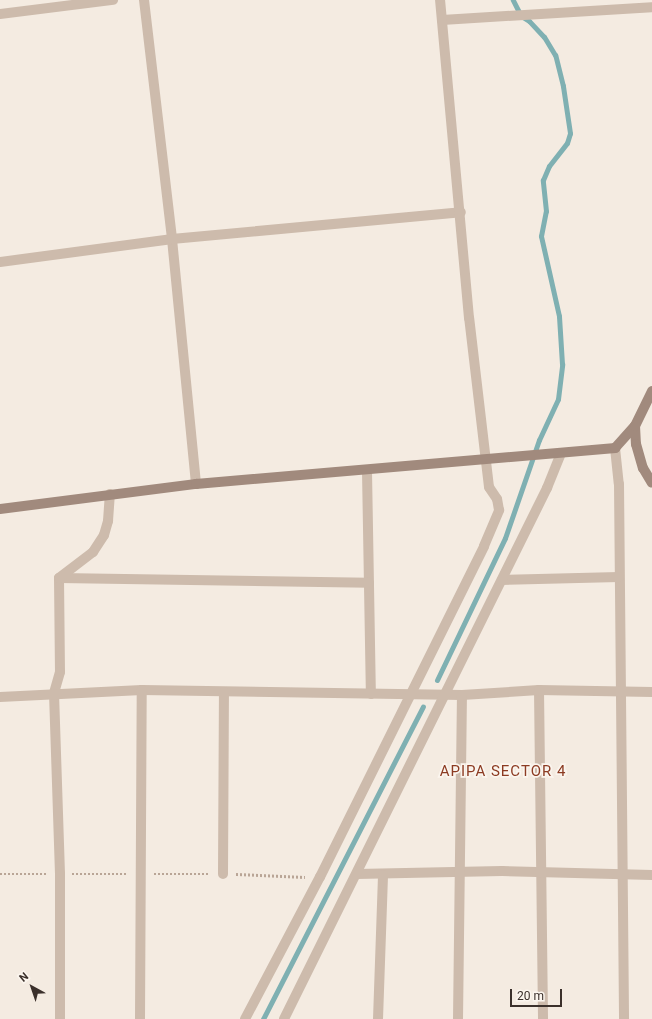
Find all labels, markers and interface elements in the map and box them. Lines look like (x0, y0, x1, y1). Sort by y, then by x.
district label: APIPA SECTOR 4 (440, 763, 566, 781)
north arrow (12, 967, 52, 1007)
text: N (17, 970, 31, 985)
scale bar (512, 981, 564, 1007)
text: 20 m (517, 989, 544, 1003)

